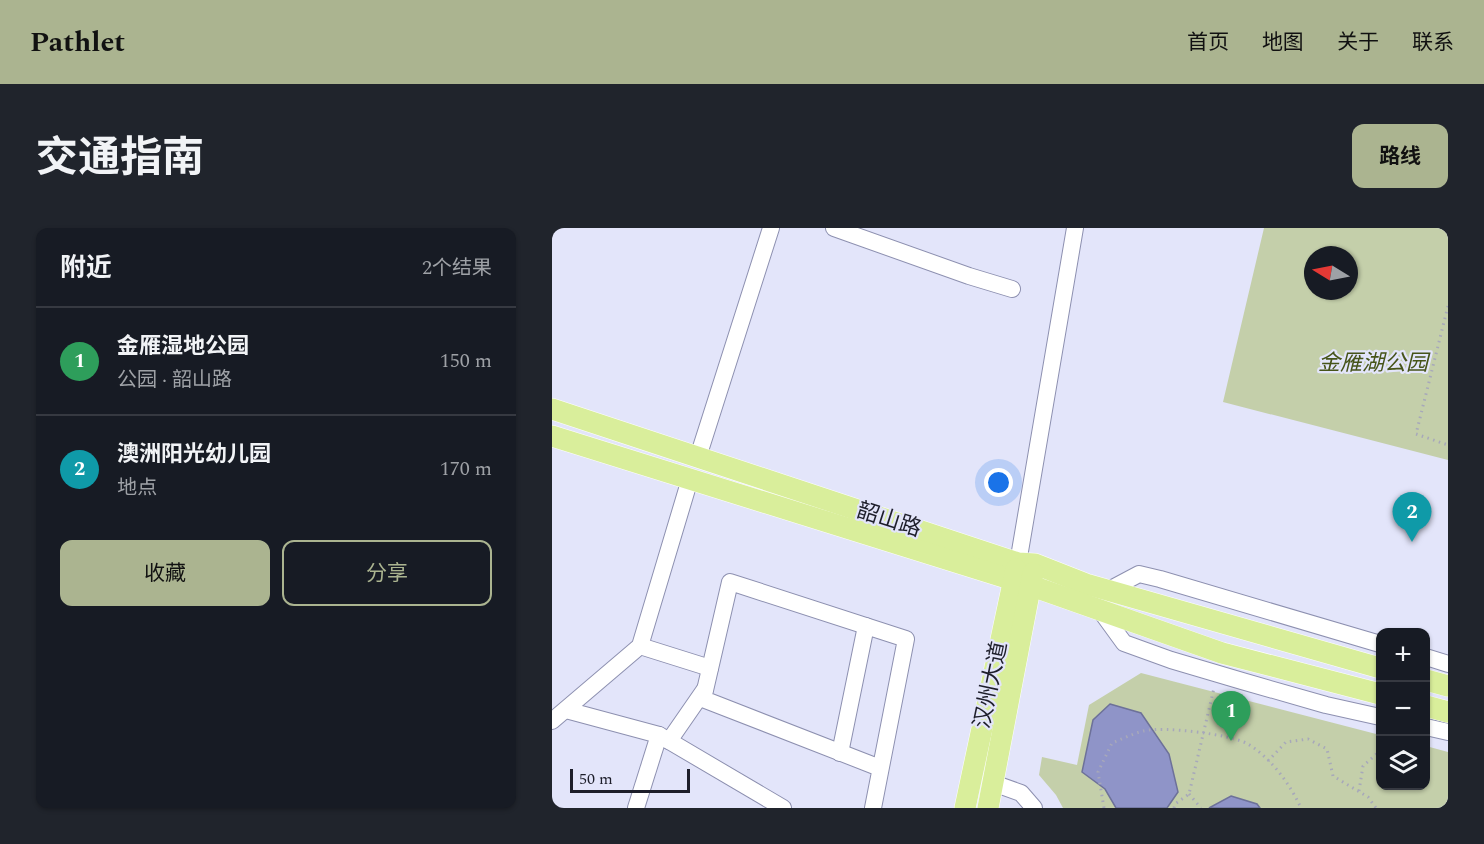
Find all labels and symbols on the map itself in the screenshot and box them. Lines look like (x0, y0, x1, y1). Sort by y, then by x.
north arrow (1304, 246, 1358, 300)
park label: 金雁湖公园 (1318, 347, 1431, 380)
your location (984, 468, 1013, 497)
pin: 2 (1392, 492, 1432, 542)
street label: 韶山路 (853, 494, 925, 546)
street label: 汉州大道 (966, 639, 1016, 731)
pin: 1 (1212, 692, 1250, 741)
scale bar (570, 766, 690, 794)

